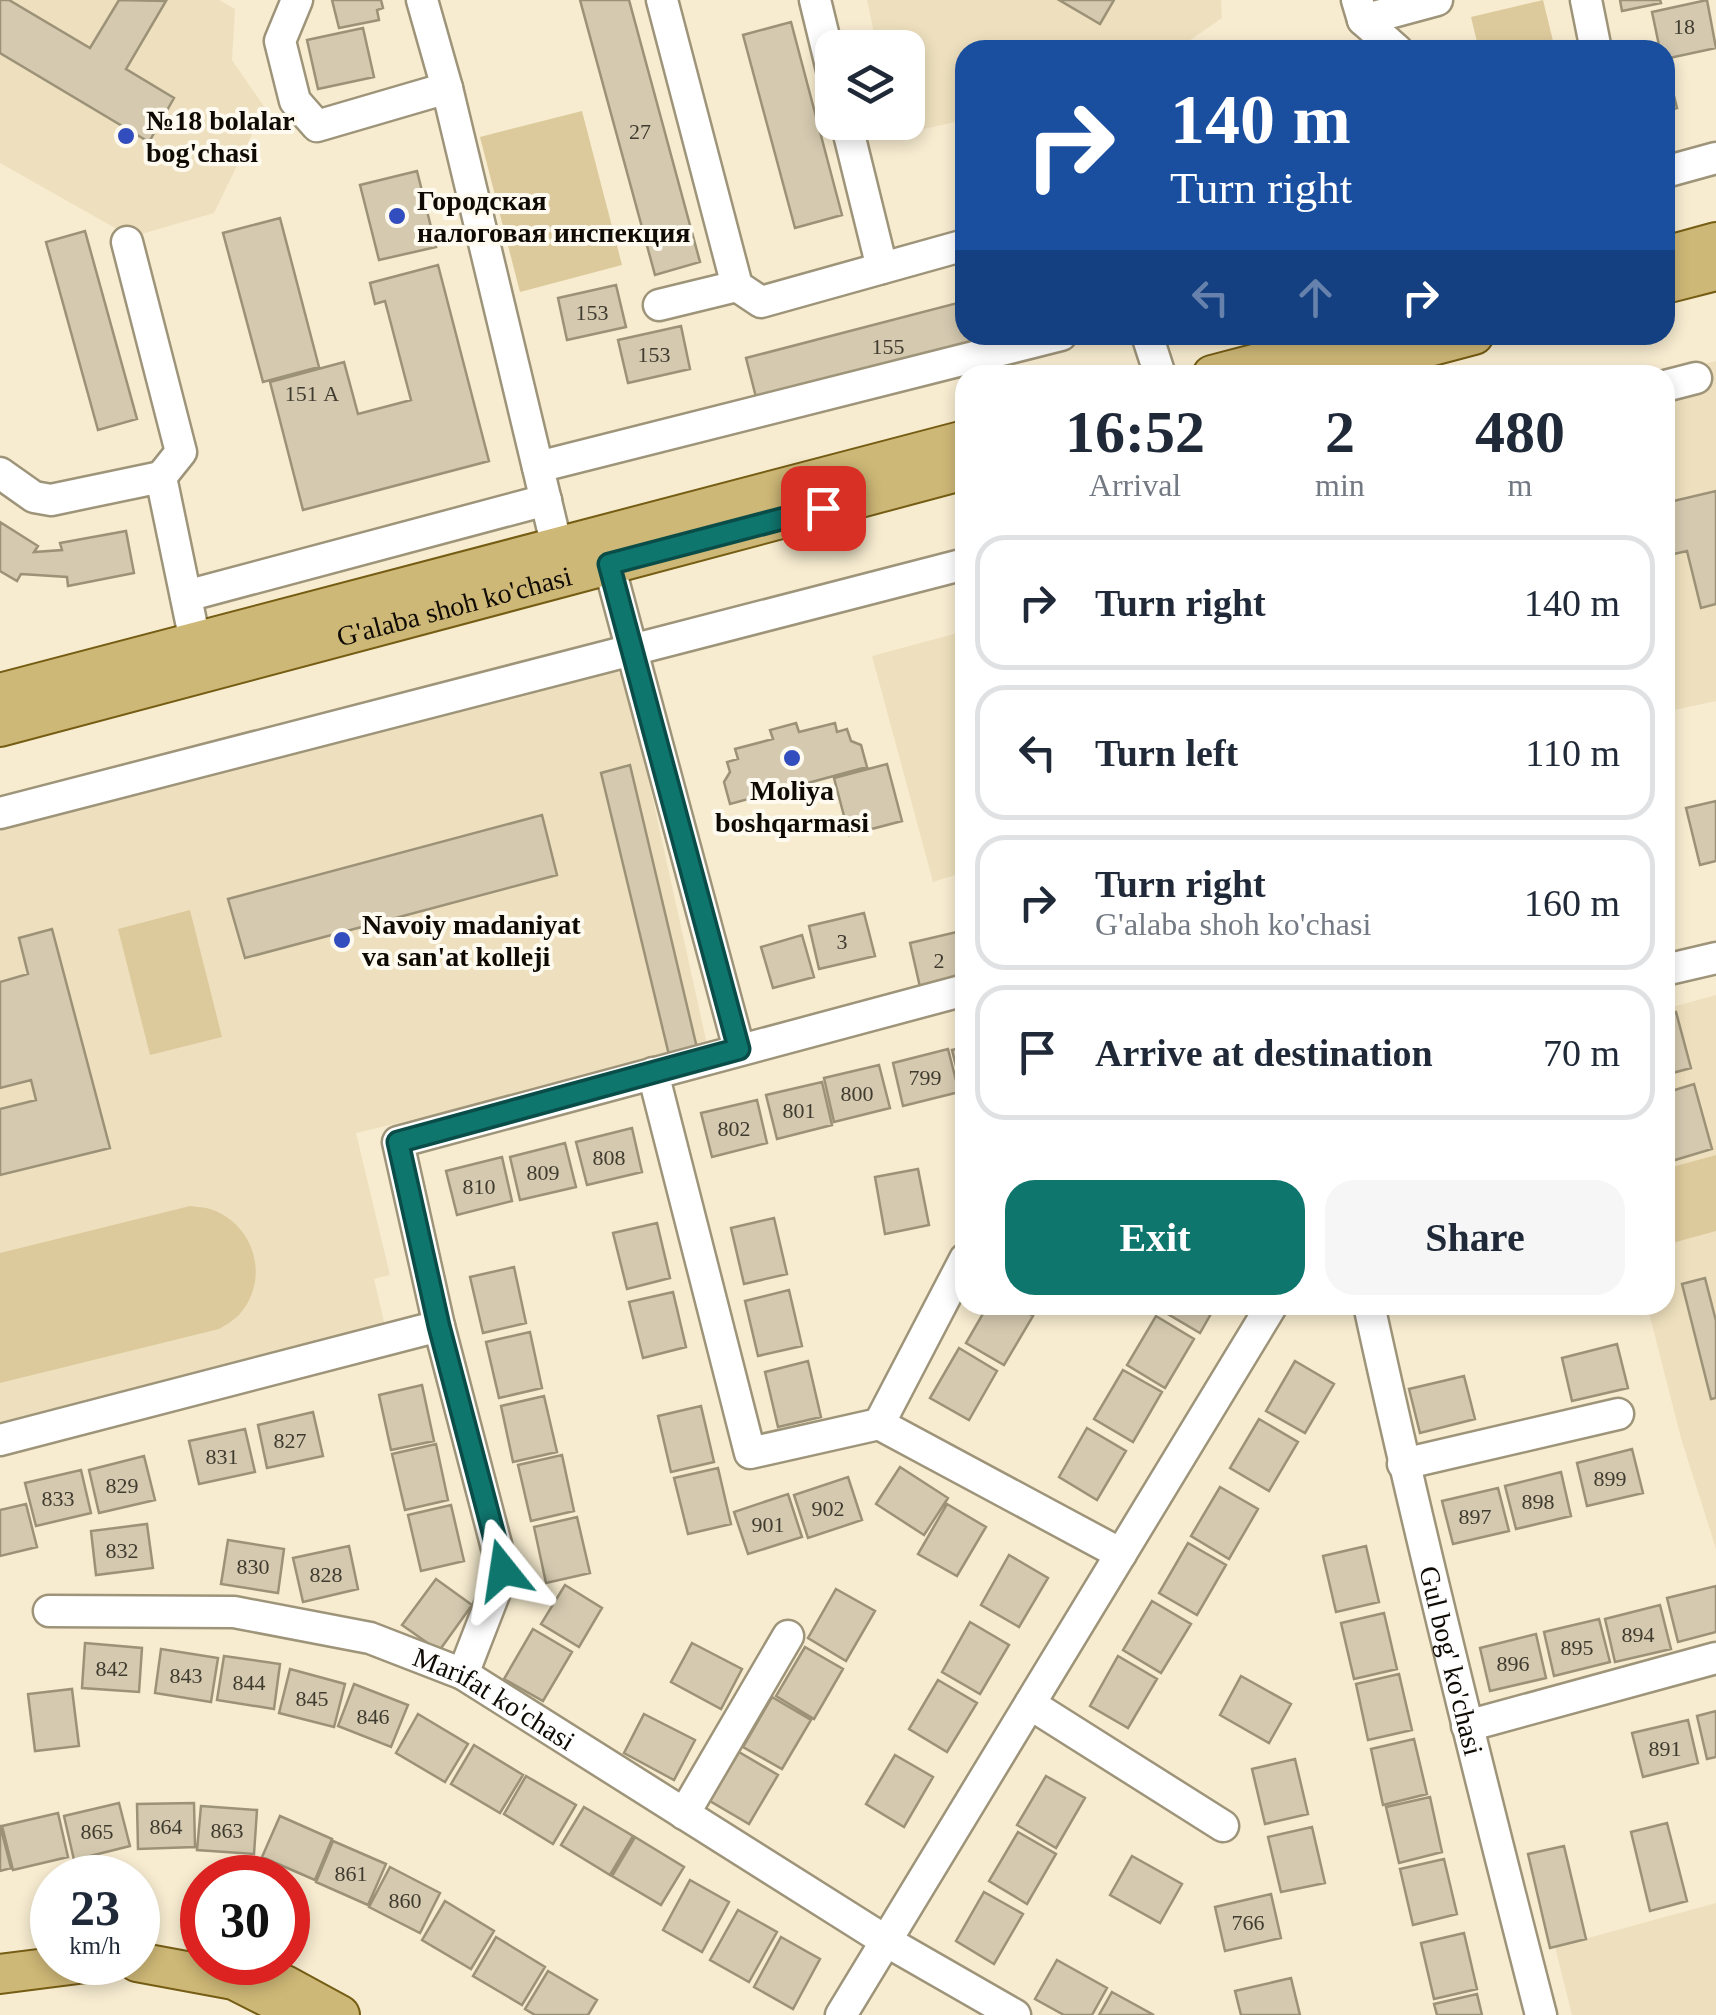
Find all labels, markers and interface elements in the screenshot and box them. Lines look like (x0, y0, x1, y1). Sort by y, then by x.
house number: 18 (1673, 14, 1695, 39)
map controls (815, 30, 925, 140)
button: layers (815, 30, 925, 140)
icon: right (1005, 80, 1135, 210)
text: 140 m (1170, 81, 1351, 158)
place label: №18 bolalar bog'chasi (146, 105, 295, 168)
house number: 27 (629, 119, 651, 144)
marker: №18 bolalar bog'chasi (115, 125, 137, 147)
text: Turn right (1170, 163, 1352, 213)
place label: Городская налоговая инспекция (417, 185, 690, 248)
marker: Городская налоговая инспекция (386, 205, 408, 227)
icon: left (1183, 270, 1238, 325)
icon: ahead (1288, 270, 1343, 325)
icon: right (1393, 270, 1448, 325)
house number: 153 (576, 300, 609, 325)
house number: 155 (872, 334, 905, 359)
house number: 153 (638, 342, 671, 367)
house number: 151 А (285, 381, 339, 406)
text: 16:52 (1065, 399, 1205, 465)
text: 2 (1325, 399, 1355, 465)
text: 480 (1475, 399, 1565, 465)
pin (781, 466, 866, 551)
text: Arrival (1089, 467, 1181, 503)
text: min (1315, 467, 1365, 503)
text: m (1507, 467, 1532, 503)
icon: arrive (796, 481, 851, 536)
street label: G'alaba shoh ko'chasi (333, 560, 575, 652)
icon: right (1010, 575, 1065, 630)
text: Turn right (1095, 582, 1266, 624)
text: 140 m (1524, 582, 1620, 624)
icon: left (1010, 725, 1065, 780)
text: Turn left (1095, 732, 1238, 774)
text: 110 m (1525, 732, 1620, 774)
marker: Moliya boshqarmasi (781, 747, 803, 769)
place label: Moliya boshqarmasi (715, 775, 869, 838)
text: Turn right (1095, 863, 1266, 905)
icon: right (1010, 875, 1065, 930)
text: 160 m (1524, 882, 1620, 924)
text: G'alaba shoh ko'chasi (1095, 906, 1371, 942)
place label: Navoiy madaniyat va san'at kolleji (362, 909, 581, 972)
marker: Navoiy madaniyat va san'at kolleji (331, 929, 353, 951)
house number: 3 (837, 929, 848, 954)
house number: 2 (934, 948, 945, 973)
icon: arrive (1010, 1025, 1065, 1080)
text: Arrive at destination (1095, 1032, 1433, 1074)
text: 70 m (1543, 1032, 1620, 1074)
house number: 799 (909, 1065, 942, 1090)
house number: 800 (841, 1081, 874, 1106)
house number: 801 (783, 1098, 816, 1123)
house number: 802 (718, 1116, 751, 1141)
house number: 808 (593, 1145, 626, 1170)
house number: 809 (527, 1160, 560, 1185)
house number: 810 (463, 1174, 496, 1199)
button: Exit (1005, 1180, 1305, 1295)
button: Share (1325, 1180, 1625, 1295)
house number: 827 (274, 1428, 307, 1453)
house number: 831 (206, 1444, 239, 1469)
house number: 899 (1594, 1466, 1627, 1491)
house number: 829 (106, 1473, 139, 1498)
house number: 833 (42, 1486, 75, 1511)
house number: 898 (1522, 1489, 1555, 1514)
house number: 902 (812, 1496, 845, 1521)
house number: 897 (1459, 1504, 1492, 1529)
house number: 901 (752, 1512, 785, 1537)
position arrow (451, 1518, 555, 1622)
house number: 832 (106, 1538, 139, 1563)
house number: 830 (237, 1554, 270, 1579)
house number: 828 (310, 1562, 343, 1587)
street label: Gul bog' ko'chasi (1414, 1563, 1490, 1758)
house number: 894 (1622, 1622, 1655, 1647)
house number: 895 (1561, 1635, 1594, 1660)
street label: Marifat ko'chasi (409, 1641, 581, 1756)
house number: 896 (1497, 1651, 1530, 1676)
house number: 842 (96, 1656, 129, 1681)
house number: 843 (170, 1663, 203, 1688)
house number: 844 (233, 1670, 266, 1695)
house number: 845 (296, 1686, 329, 1711)
house number: 846 (357, 1704, 390, 1729)
house number: 891 (1649, 1736, 1682, 1761)
house number: 864 (150, 1814, 183, 1839)
house number: 863 (211, 1818, 244, 1843)
house number: 865 (81, 1819, 114, 1844)
speed limit sign: 30 (180, 1855, 310, 1985)
house number: 861 (335, 1861, 368, 1886)
text: 23 (70, 1880, 120, 1936)
house number: 860 (389, 1888, 422, 1913)
house number: 766 (1232, 1910, 1265, 1935)
text: km/h (69, 1932, 121, 1959)

